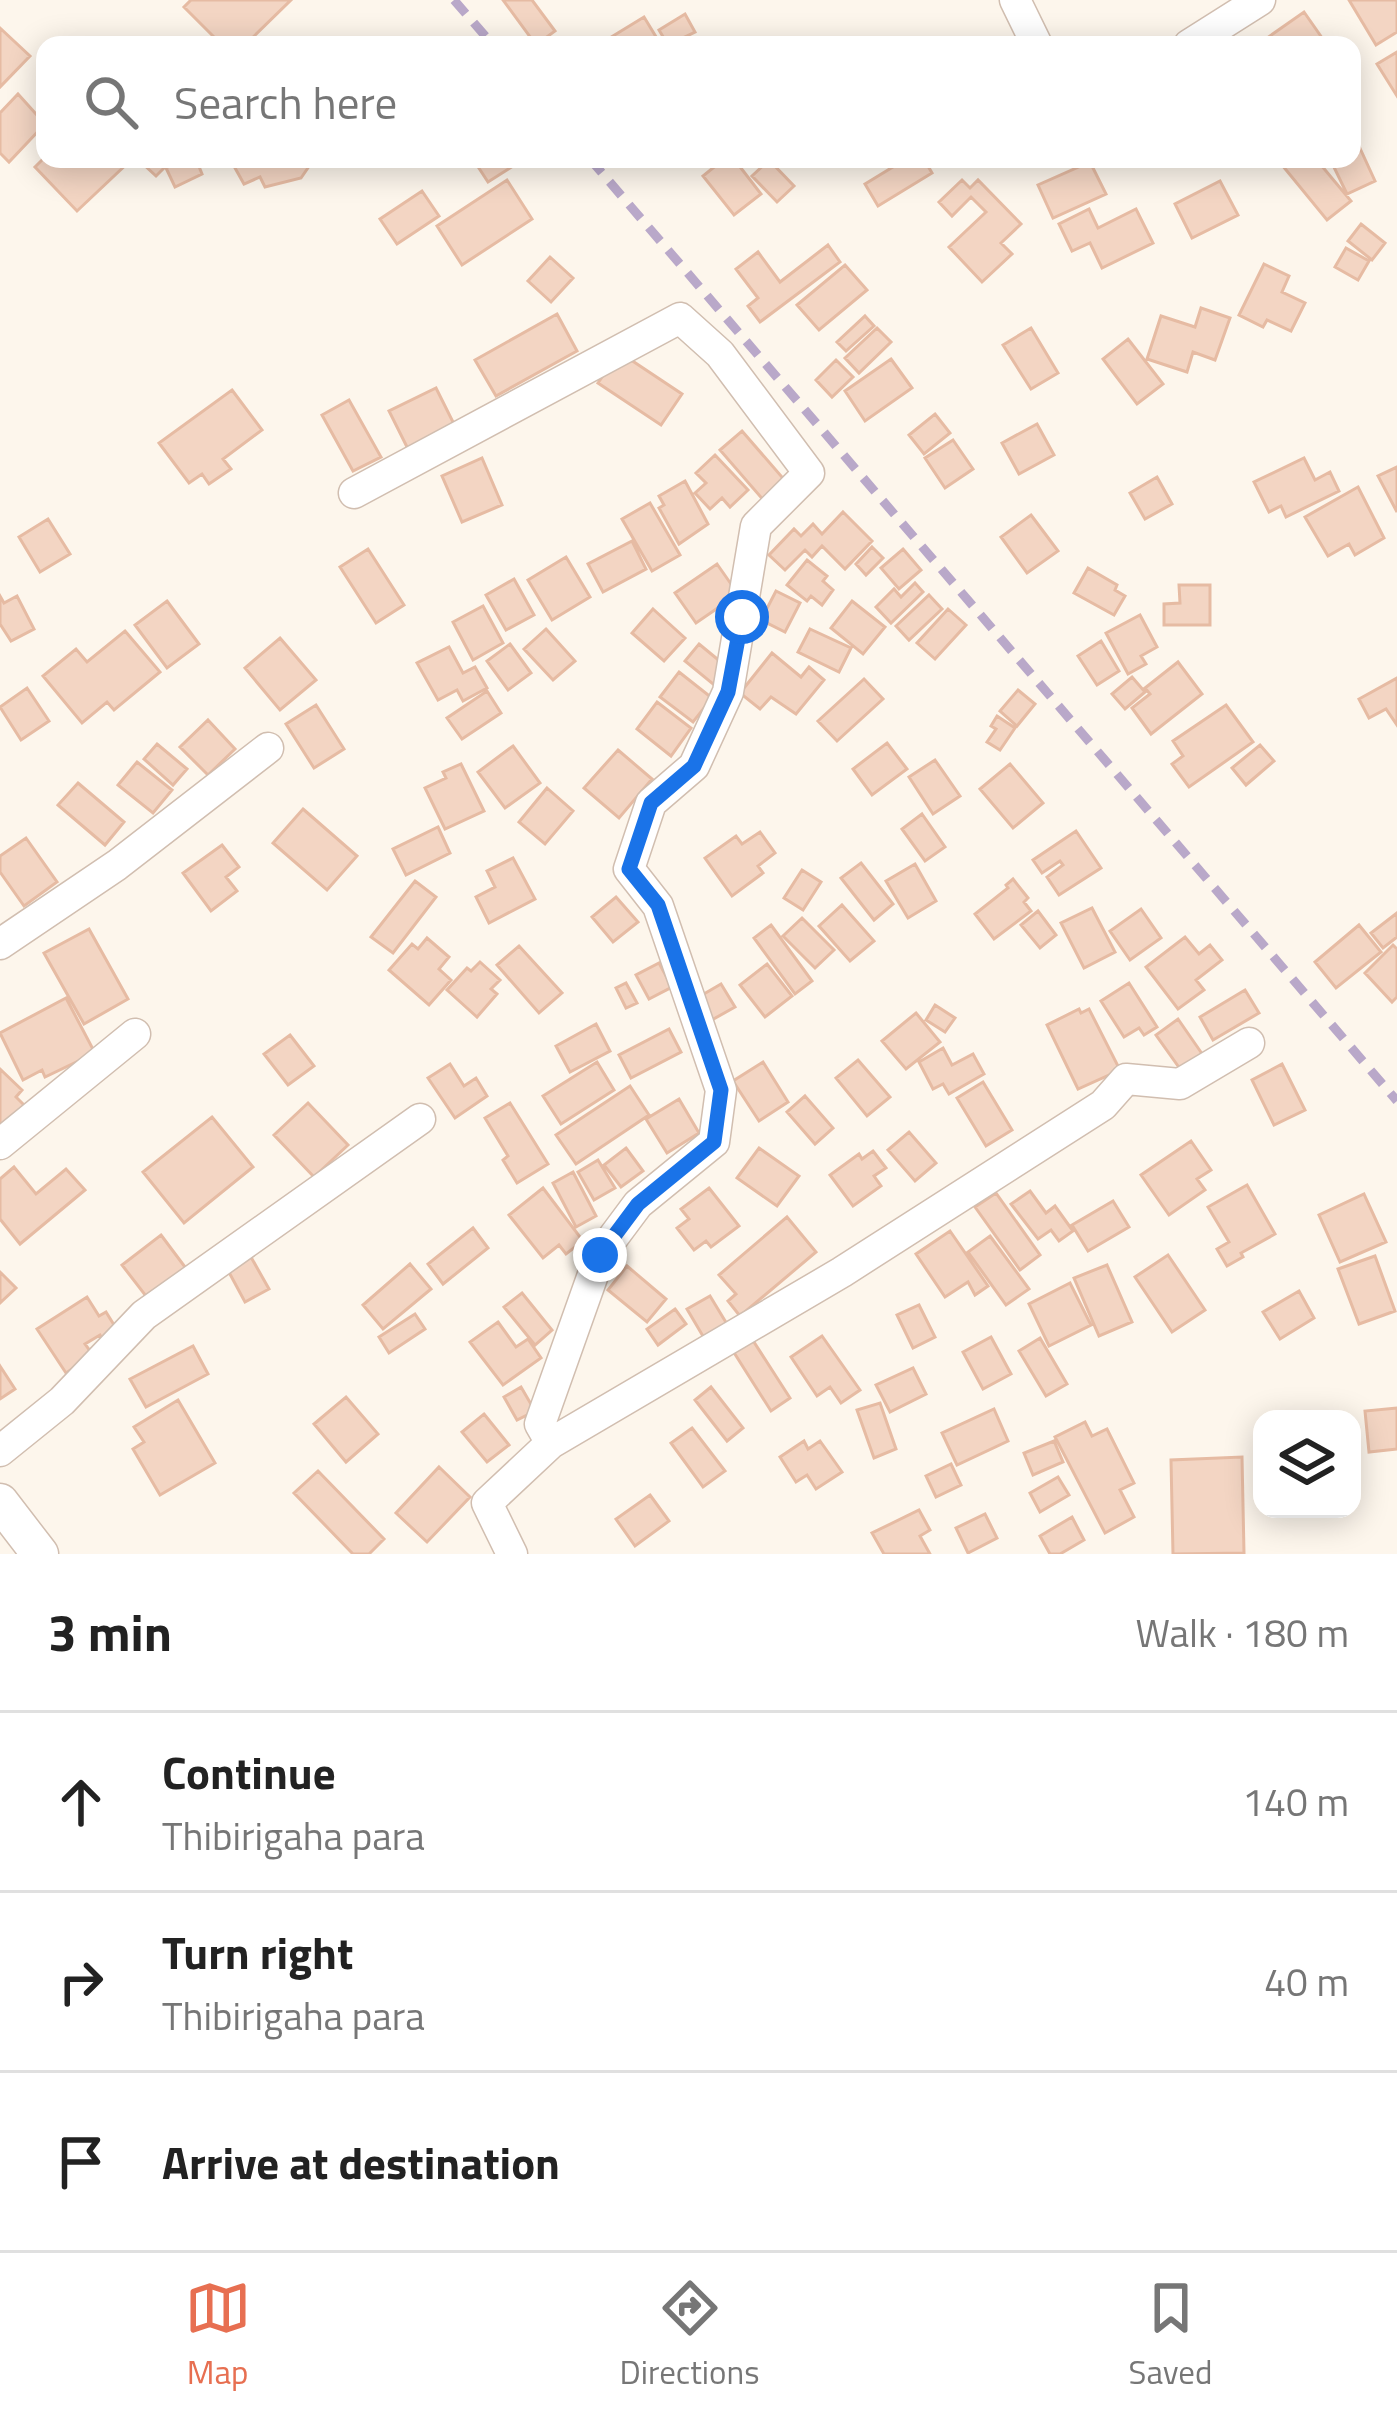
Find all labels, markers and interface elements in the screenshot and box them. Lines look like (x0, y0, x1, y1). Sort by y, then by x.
search box (36, 36, 1361, 168)
text: Search here (174, 68, 397, 136)
icon: search (78, 69, 144, 135)
route start (715, 590, 769, 644)
route end (573, 1228, 627, 1282)
map controls (1253, 1410, 1361, 1518)
button: layers (1253, 1410, 1361, 1518)
text: 3 min (48, 1593, 172, 1671)
text: Walk · 180 m (1135, 1603, 1349, 1662)
text: Continue (162, 1738, 336, 1806)
icon: ahead (48, 1769, 114, 1835)
text: 140 m (1242, 1772, 1349, 1831)
text: Thibirigaha para (162, 1806, 425, 1865)
text: Turn right (162, 1918, 353, 1986)
icon: right (48, 1949, 114, 2015)
text: 40 m (1264, 1952, 1349, 2011)
text: Thibirigaha para (162, 1986, 425, 2045)
text: Arrive at destination (162, 2128, 560, 2196)
icon: arrive (48, 2129, 114, 2195)
tab: Map (185, 2275, 251, 2397)
tab: Directions (620, 2275, 760, 2397)
tab: Saved (1129, 2275, 1212, 2397)

